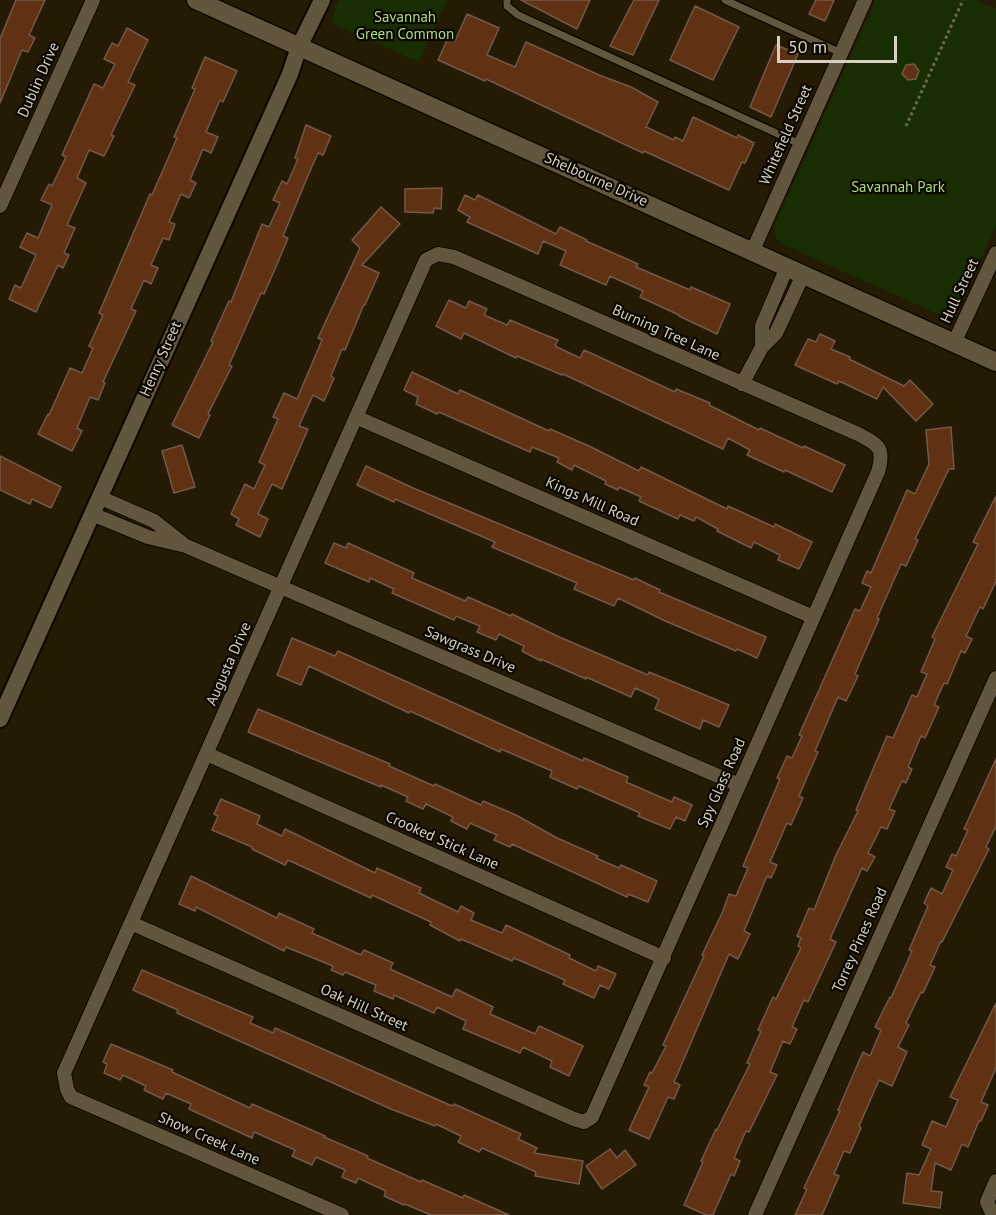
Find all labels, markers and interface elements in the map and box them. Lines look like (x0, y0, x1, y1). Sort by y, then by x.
park label: Savannah Green Common (356, 9, 454, 44)
scale bar (780, 24, 900, 62)
text: 50 m (788, 35, 827, 58)
street label: Dublin Drive (14, 40, 64, 120)
street label: Whitefield Street (756, 82, 816, 188)
street label: Shelbourne Drive (542, 149, 650, 211)
park label: Savannah Park (851, 179, 945, 197)
street label: Hull Street (937, 256, 983, 326)
street label: Burning Tree Lane (609, 301, 723, 365)
street label: Henry Street (136, 319, 186, 399)
street label: Kings Mill Road (543, 473, 641, 531)
street label: Augusta Drive (203, 619, 255, 709)
street label: Sawgrass Drive (422, 623, 518, 677)
street label: Spy Glass Road (694, 735, 750, 831)
street label: Crooked Stick Lane (383, 808, 501, 874)
street label: Torrey Pines Road (829, 885, 891, 995)
street label: Oak Hill Street (317, 981, 411, 1035)
street label: Show Creek Lane (155, 1109, 263, 1169)

